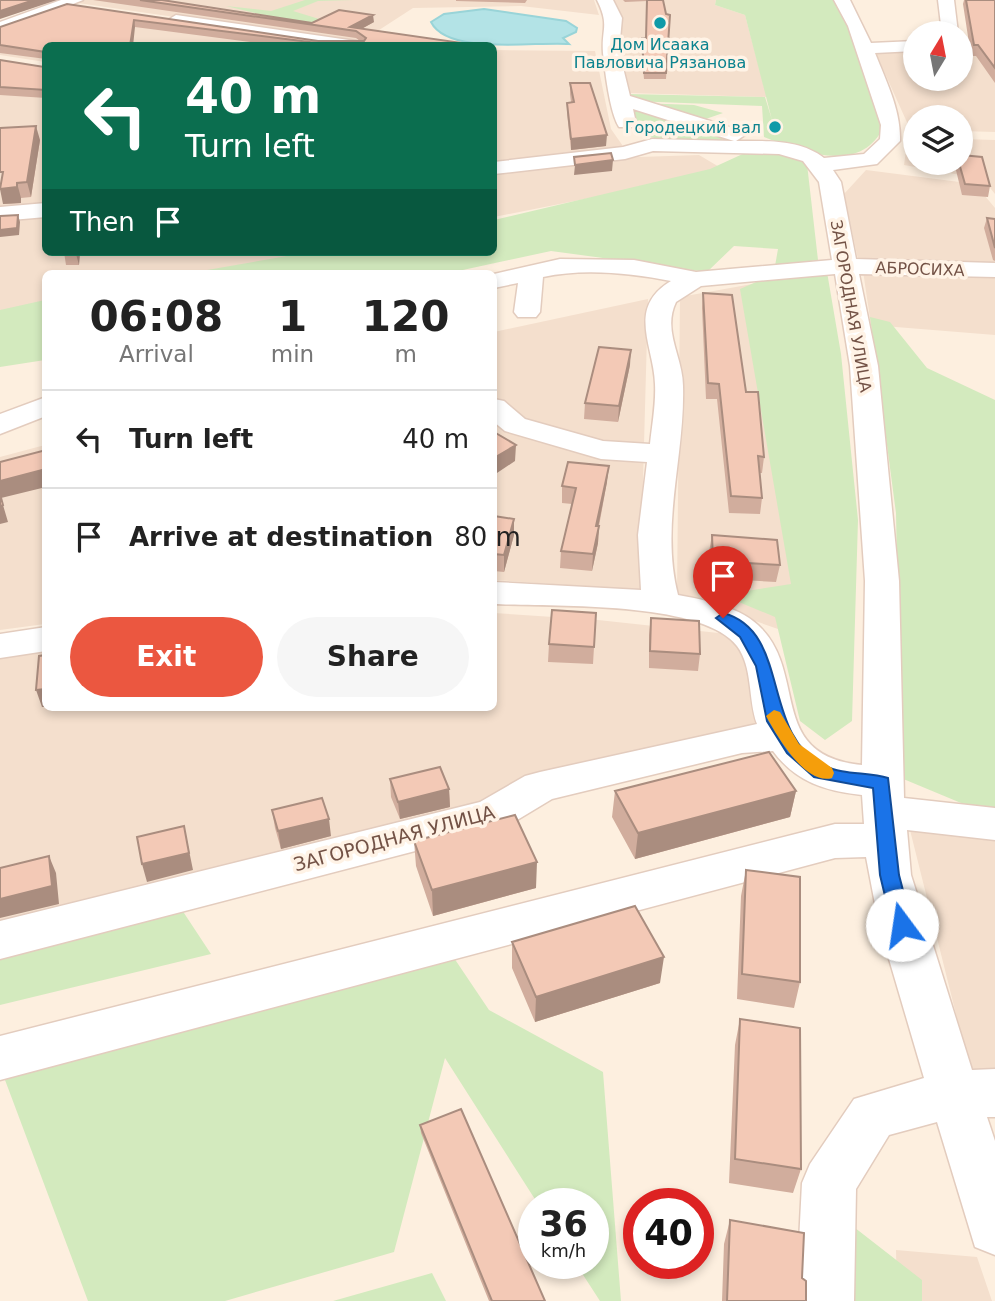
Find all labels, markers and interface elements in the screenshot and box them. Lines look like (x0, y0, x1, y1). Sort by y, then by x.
marker: Дом Исаака Павловича Рязанова (652, 15, 668, 31)
north arrow (903, 21, 973, 91)
map controls (903, 21, 973, 175)
place label: Дом Исаака Павловича Рязанова (574, 35, 746, 72)
text: 40 m (185, 68, 321, 125)
icon: left (70, 70, 161, 161)
button: layers (903, 105, 973, 175)
place label: Городецкий вал (625, 118, 761, 137)
marker: Городецкий вал (767, 119, 783, 135)
text: Turn left (185, 127, 315, 165)
icon: arrive (149, 203, 187, 241)
text: Then (70, 207, 135, 237)
street label: ЗАГОРОДНАЯ УЛИЦА (826, 218, 876, 394)
street label: АБРОСИХА (875, 258, 965, 280)
text: 06:08 (90, 292, 223, 341)
text: 1 (278, 292, 307, 341)
text: 120 (362, 292, 449, 341)
text: Arrival (119, 341, 194, 367)
text: min (271, 341, 314, 367)
text: m (394, 341, 417, 367)
icon: left (70, 420, 108, 458)
text: Turn left (129, 424, 253, 454)
text: 40 m (402, 424, 469, 454)
icon: arrive (70, 518, 108, 556)
text: Arrive at destination (129, 522, 433, 552)
text: 80 m (454, 522, 521, 552)
pin (693, 546, 753, 618)
icon: arrive (704, 557, 742, 595)
button: Exit (70, 617, 263, 697)
button: Share (277, 617, 469, 697)
street label: ЗАГОРОДНАЯ УЛИЦА (291, 801, 497, 875)
position arrow (865, 888, 939, 962)
speed limit sign: 40 (623, 1188, 714, 1279)
text: 36 (539, 1204, 588, 1244)
text: km/h (541, 1240, 586, 1261)

